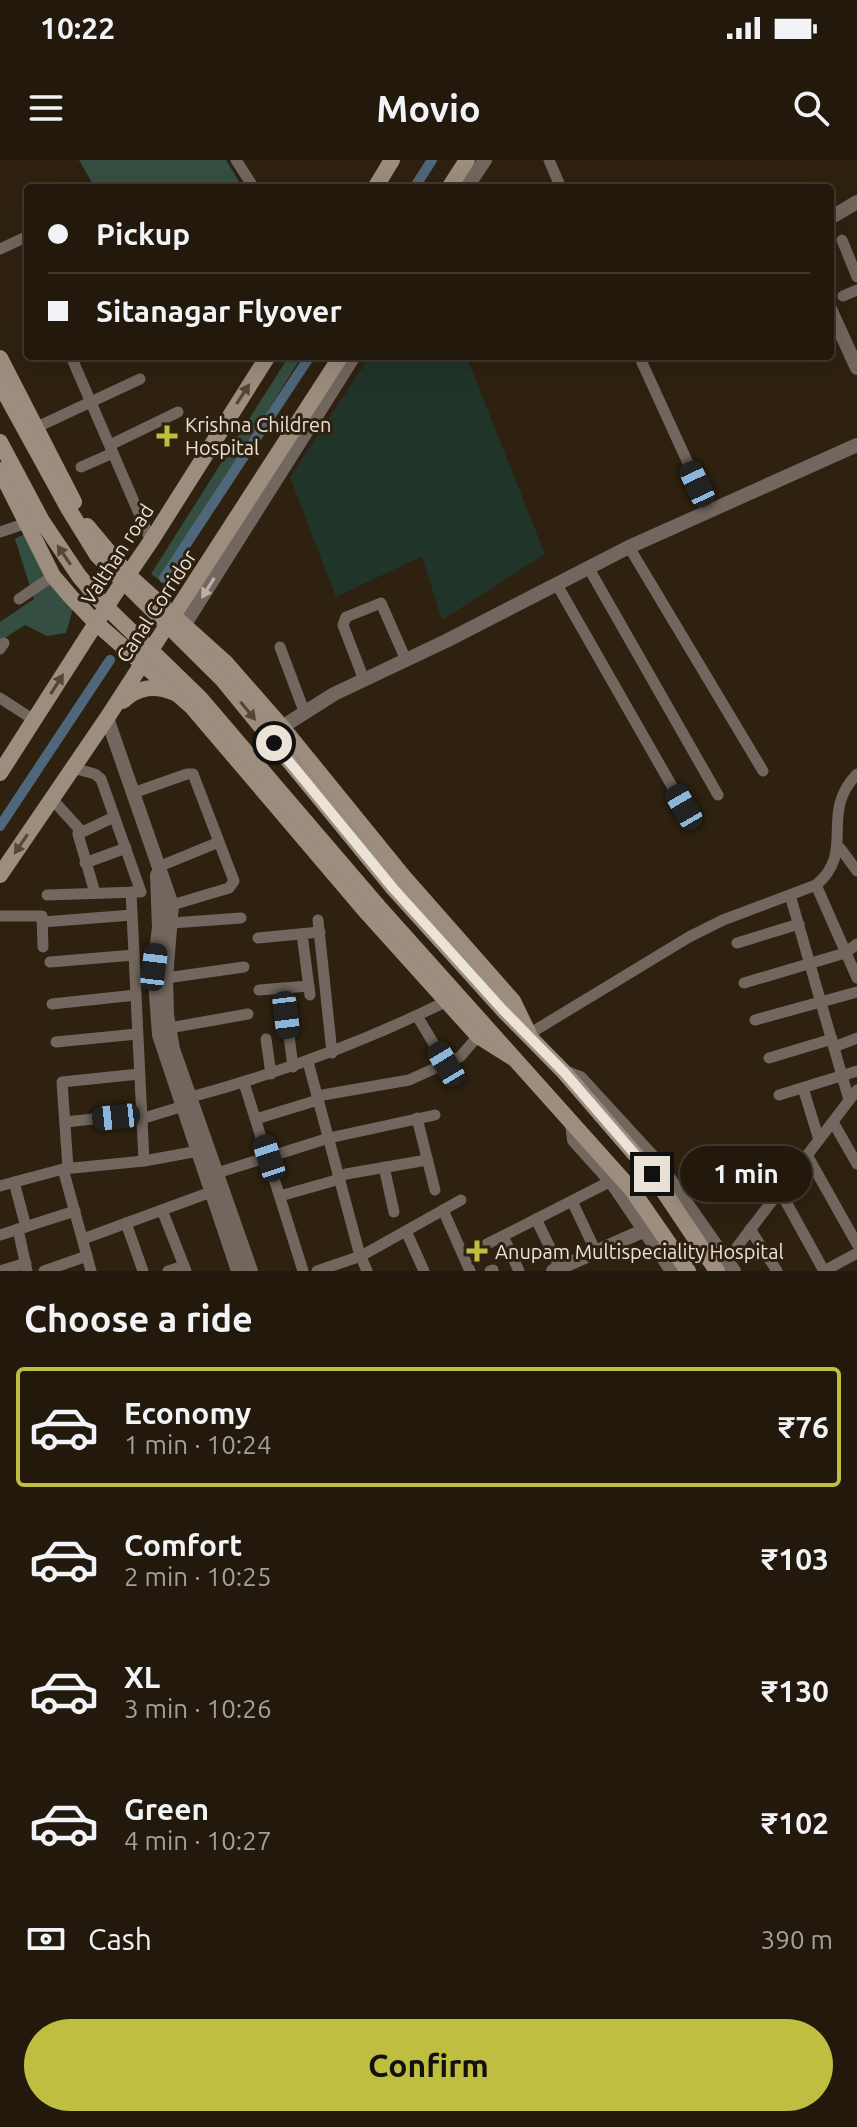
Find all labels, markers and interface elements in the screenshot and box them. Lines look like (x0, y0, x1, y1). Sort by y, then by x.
text: 10:22 (40, 11, 115, 45)
icon: menu (24, 86, 68, 130)
icon: search (789, 86, 833, 130)
text: Movio (376, 88, 481, 129)
text: Pickup (96, 217, 190, 251)
text: Sitanagar Flyover (96, 294, 342, 328)
one-way arrow (235, 383, 249, 405)
place label: Krishna Children Hospital (185, 413, 332, 459)
marker: Krishna Children Hospital (156, 425, 178, 447)
car (676, 457, 718, 511)
street label: Valthan road (76, 500, 158, 608)
one-way arrow (57, 545, 72, 566)
street label: Canal Corridor (111, 545, 201, 666)
one-way arrow (200, 577, 215, 598)
one-way arrow (50, 673, 64, 695)
one-way arrow (239, 701, 256, 721)
route start (256, 725, 292, 761)
car (662, 780, 706, 834)
one-way arrow (14, 833, 29, 854)
car (139, 942, 169, 992)
car (271, 990, 301, 1040)
car (423, 1037, 469, 1091)
car (91, 1103, 141, 1131)
car (250, 1131, 288, 1185)
callout: 1 min (680, 1146, 812, 1202)
route end (634, 1156, 670, 1192)
text: 1 min (713, 1159, 779, 1188)
marker: Anupam Multispeciality Hospital (466, 1240, 488, 1262)
place label: Anupam Multispeciality Hospital (495, 1240, 784, 1263)
text: Choose a ride (24, 1298, 253, 1339)
icon: car (28, 1391, 100, 1463)
text: Economy (124, 1396, 251, 1430)
text: ₹76 (778, 1410, 829, 1444)
text: 1 min · 10:24 (124, 1430, 272, 1459)
icon: car (28, 1523, 100, 1595)
text: Comfort (124, 1528, 242, 1562)
text: ₹103 (761, 1542, 829, 1576)
text: 2 min · 10:25 (124, 1562, 272, 1591)
icon: car (28, 1655, 100, 1727)
text: XL (124, 1660, 160, 1694)
text: ₹130 (761, 1674, 829, 1708)
text: 3 min · 10:26 (124, 1694, 272, 1723)
icon: car (28, 1787, 100, 1859)
text: Green (124, 1792, 209, 1826)
text: ₹102 (761, 1806, 829, 1840)
text: 4 min · 10:27 (124, 1826, 272, 1855)
icon: cash (24, 1917, 68, 1961)
text: Cash (88, 1922, 152, 1956)
text: 390 m (761, 1925, 833, 1954)
button: Confirm (24, 2019, 833, 2111)

